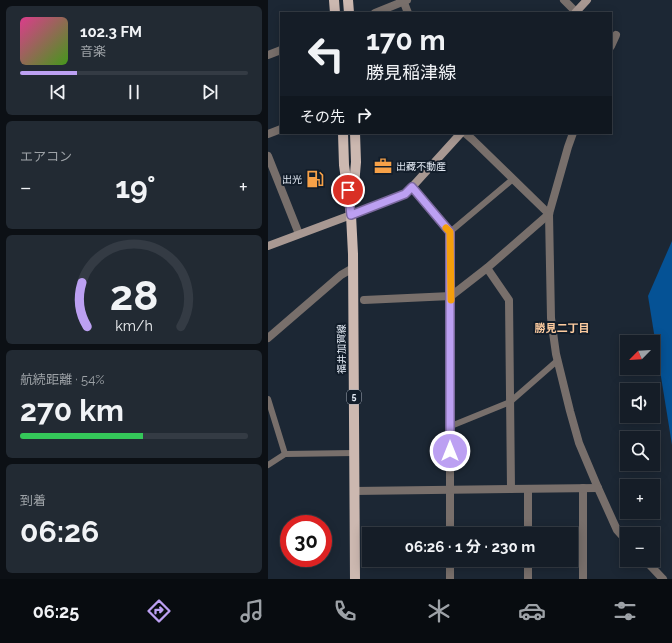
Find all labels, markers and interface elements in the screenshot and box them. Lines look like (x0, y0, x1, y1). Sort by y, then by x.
text: 102.3 FM (80, 23, 142, 41)
text: 170 m (366, 24, 446, 57)
icon: left (300, 28, 352, 80)
text: 音楽 (80, 44, 106, 59)
text: 勝見稲津線 (366, 62, 456, 83)
icon: previous (47, 81, 69, 103)
icon: pause (123, 81, 145, 103)
icon: next (199, 81, 221, 103)
icon: right (353, 104, 375, 126)
text: その先 (300, 108, 345, 126)
text: エアコン (20, 149, 72, 164)
office icon: 出藏不動産 (373, 156, 393, 176)
place label: 出藏不動産 (396, 161, 446, 172)
fuel station icon: 出光 (305, 169, 325, 189)
text: 19° (115, 170, 155, 205)
pin (331, 173, 365, 207)
text: − (20, 174, 32, 200)
text: + (239, 174, 248, 200)
place label: 出光 (282, 174, 302, 185)
icon: arrive (337, 179, 359, 201)
text: 28 (110, 271, 158, 320)
text: km/h (115, 318, 153, 334)
district label: 勝見二丁目 (535, 322, 590, 335)
street label: 福井加賀線 (336, 324, 347, 374)
north arrow (620, 335, 660, 375)
map controls (620, 335, 660, 567)
text: 航続距離 · 54% (20, 372, 105, 387)
button: sound (620, 383, 660, 423)
road number: 5 (347, 390, 361, 404)
text: 270 km (20, 393, 124, 428)
position arrow (429, 430, 471, 472)
button: search (620, 431, 660, 471)
button: + (620, 479, 660, 519)
text: 到着 (20, 493, 46, 508)
text: 06:26 (20, 514, 99, 549)
speed limit sign: 30 (280, 515, 332, 567)
button: − (620, 527, 660, 567)
text: 06:26 · 1 分 · 230 m (405, 538, 535, 556)
icon: directions (145, 597, 173, 625)
icon: music (238, 597, 266, 625)
icon: phone (331, 597, 359, 625)
icon: climate (425, 597, 453, 625)
icon: car (518, 597, 546, 625)
icon: filters (611, 597, 639, 625)
text: 06:25 (33, 601, 79, 622)

